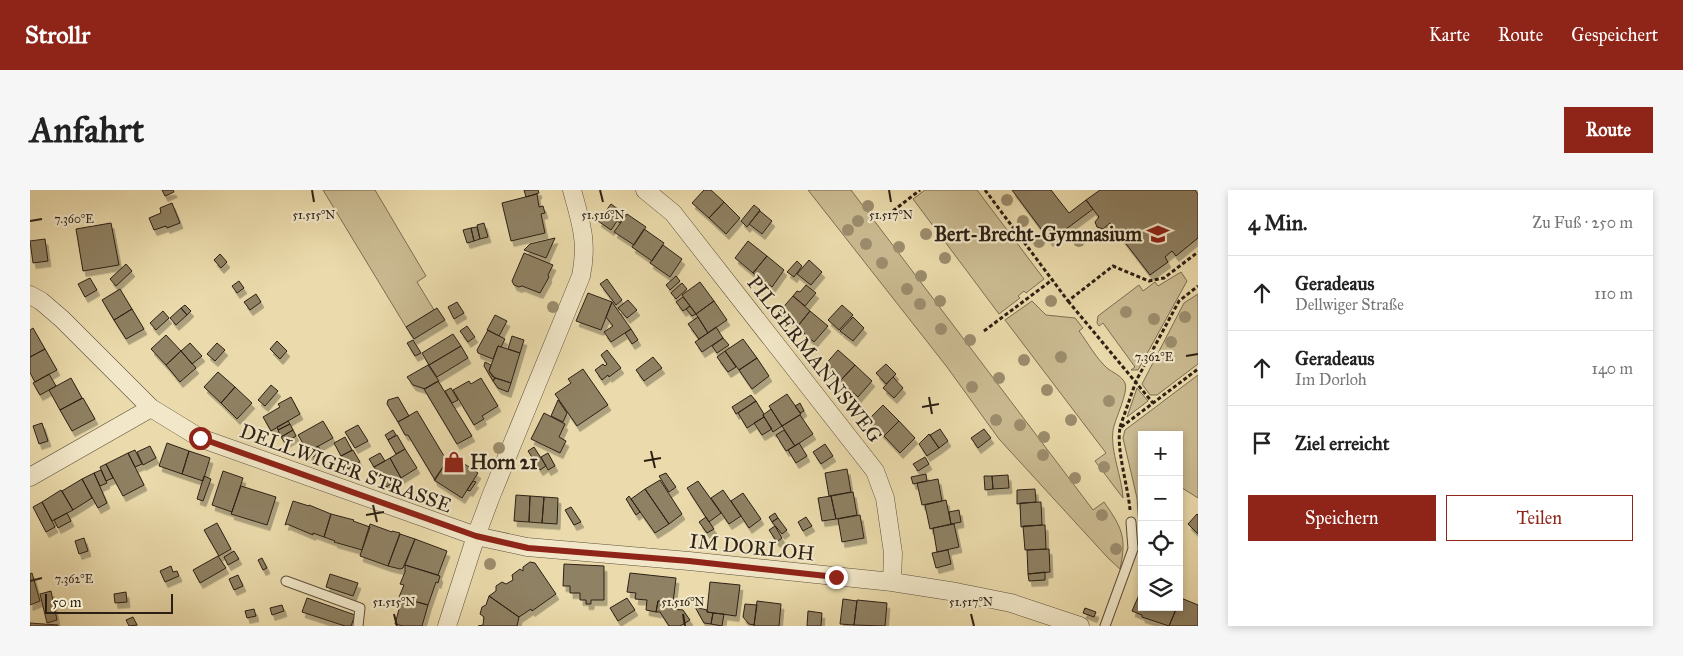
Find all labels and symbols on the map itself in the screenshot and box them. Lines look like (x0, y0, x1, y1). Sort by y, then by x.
text: 51.515°N (293, 208, 335, 222)
text: 51.516°N (581, 208, 625, 222)
text: 51.517°N (869, 208, 913, 222)
text: 7.360°E (54, 212, 94, 226)
school or university icon: Bert-Brecht-Gymnasium (1145, 221, 1171, 247)
place label: Bert-Brecht-Gymnasium (934, 222, 1142, 247)
street label: PILGERMANNSWEG (742, 271, 888, 447)
text: 7.362°E (1135, 350, 1174, 364)
street label: DELLWIGER STRASSE (237, 418, 455, 518)
route start (189, 427, 212, 450)
shop icon: Horn 21 (441, 449, 467, 475)
place label: Horn 21 (470, 450, 538, 474)
street label: IM DORLOH (688, 529, 816, 565)
route end (825, 566, 848, 589)
text: 7.362°E (55, 572, 94, 586)
scale bar (45, 591, 172, 614)
text: 51.515°N (373, 595, 415, 609)
text: 51.516°N (661, 595, 705, 609)
text: 51.517°N (949, 595, 993, 609)

